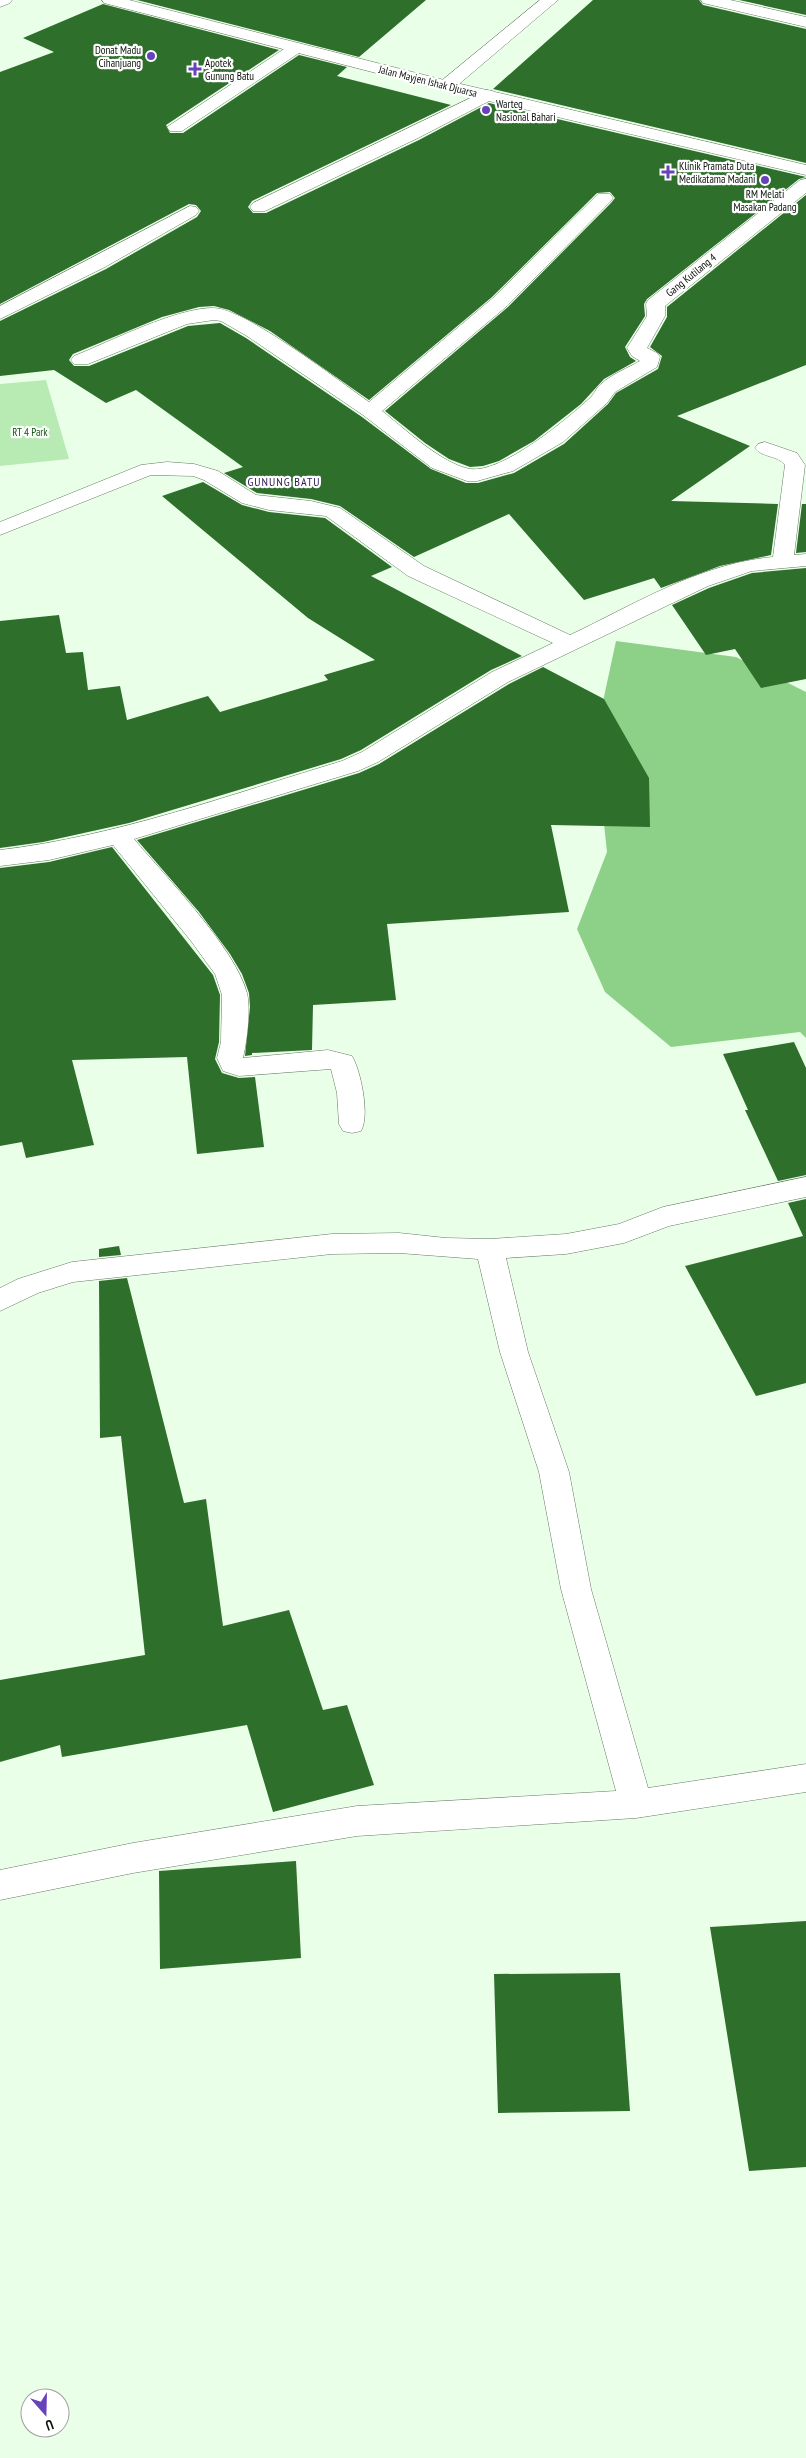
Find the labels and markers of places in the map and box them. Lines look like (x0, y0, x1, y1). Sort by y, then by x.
place label: Donat Madu Cihanjuang (95, 43, 141, 70)
marker: Donat Madu Cihanjuang (145, 50, 157, 62)
place label: Apotek Gunung Batu (205, 56, 254, 83)
marker: Apotek Gunung Batu (189, 63, 201, 75)
place label: Warteg Nasional Bahari (496, 97, 556, 124)
marker: Warteg Nasional Bahari (480, 104, 492, 116)
place label: Klinik Pramata Duta Medikatama Madani (679, 159, 755, 186)
marker: Klinik Pramata Duta Medikatama Madani (661, 165, 675, 179)
marker: RM Melati Masakan Padang (759, 174, 771, 186)
place label: RM Melati Masakan Padang (733, 187, 797, 214)

